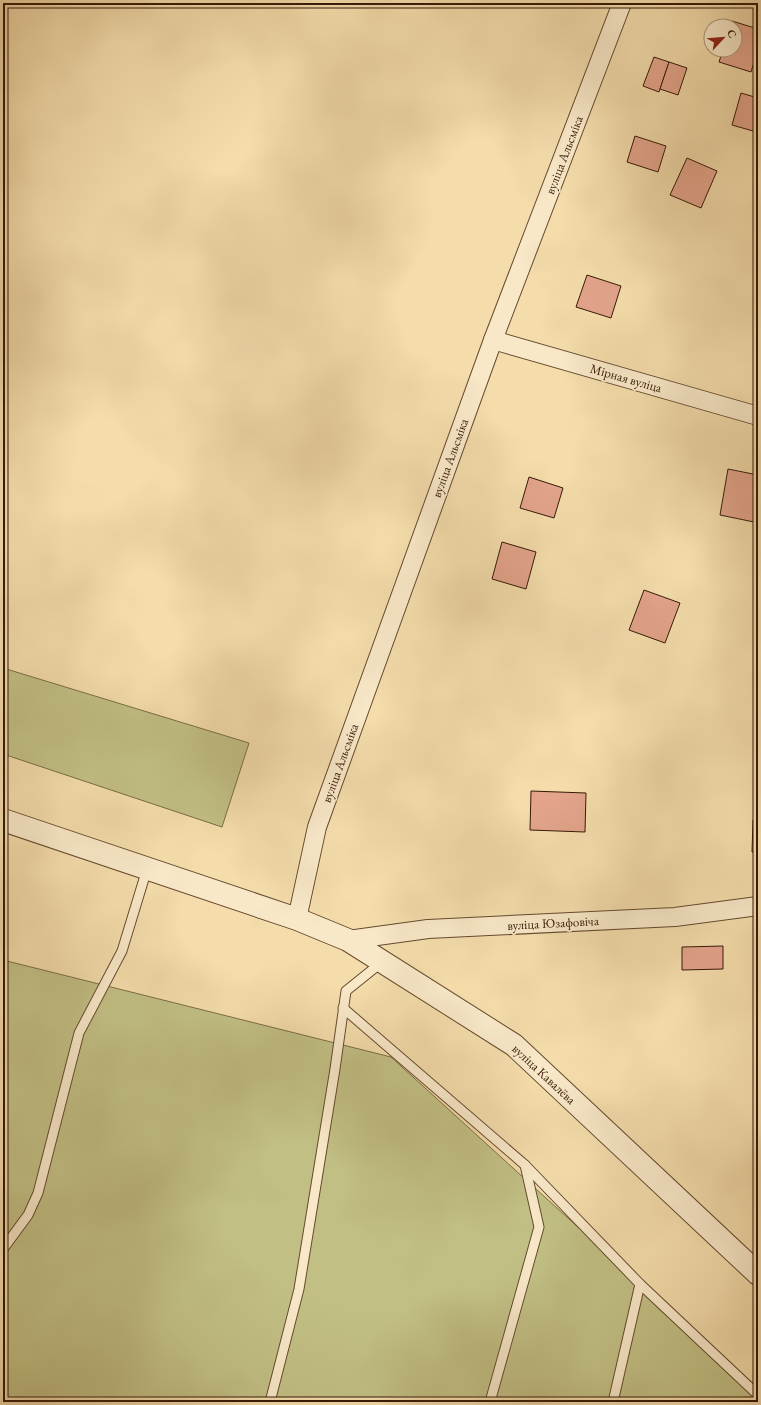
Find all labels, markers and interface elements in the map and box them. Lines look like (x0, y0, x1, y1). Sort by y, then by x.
north arrow (703, 18, 743, 58)
text: С (724, 27, 740, 40)
street label: вуліца Альсміка (541, 112, 587, 197)
street label: Мірная вуліца (588, 360, 665, 397)
street label: вуліца Альсміка (428, 415, 472, 500)
street label: вуліца Альсміка (318, 720, 362, 805)
street label: вуліца Юзафовіча (507, 912, 600, 934)
street label: вуліца Кавалёва (509, 1040, 580, 1108)

